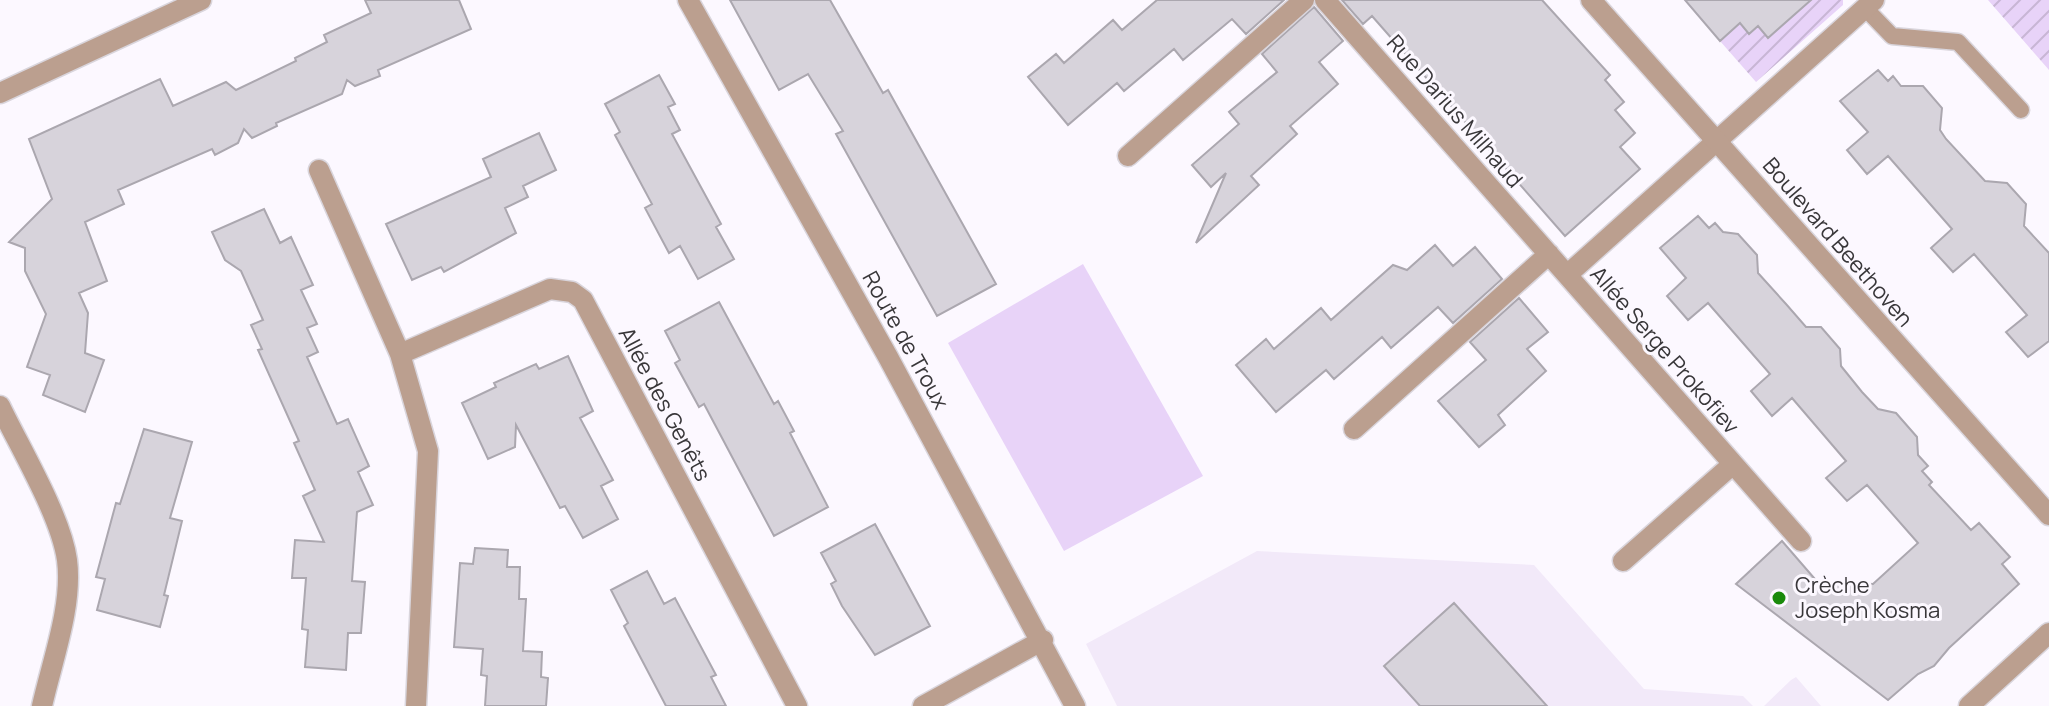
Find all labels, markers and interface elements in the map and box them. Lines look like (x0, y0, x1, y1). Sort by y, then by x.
street label: Rue Darius Milhaud (1380, 28, 1530, 194)
street label: Boulevard Beethoven (1756, 151, 1920, 333)
street label: Allée Serge Prokofiev (1584, 260, 1746, 440)
street label: Route de Troux (856, 266, 956, 415)
street label: Allée des Genêts (612, 322, 718, 486)
place label: Crèche Joseph Kosma (1795, 570, 1940, 625)
marker: Crèche Joseph Kosma (1770, 589, 1788, 607)

